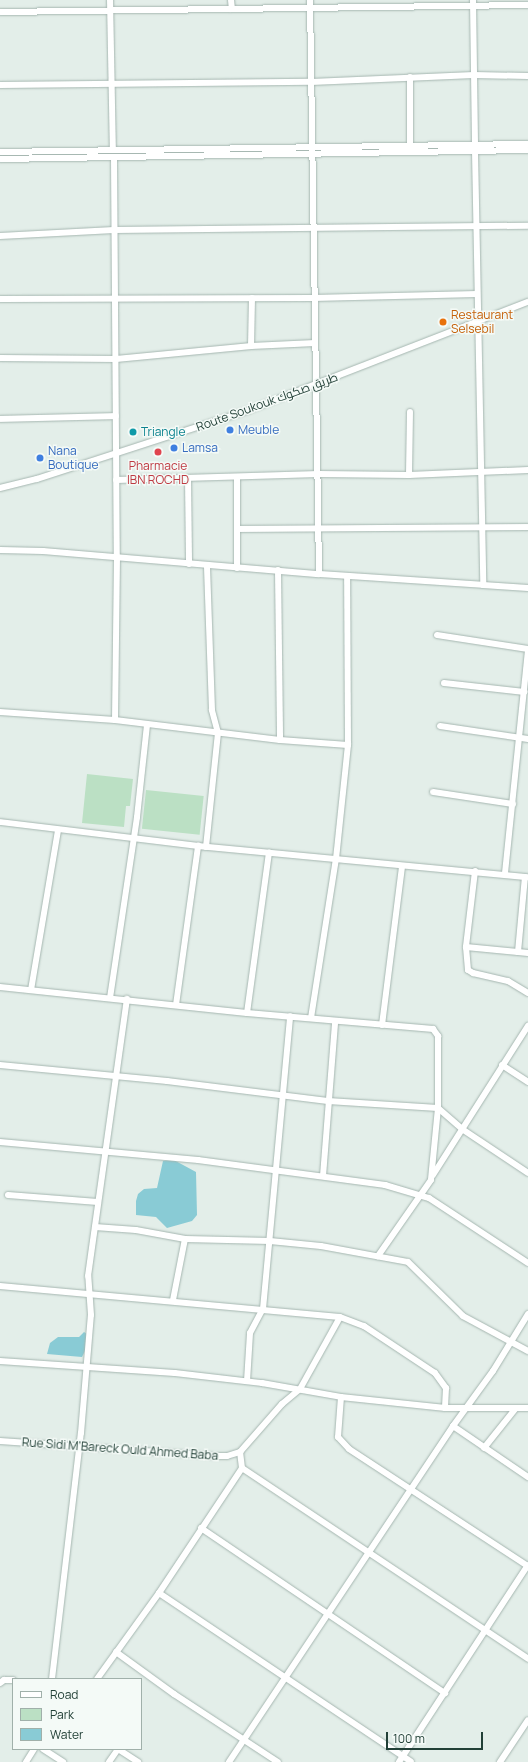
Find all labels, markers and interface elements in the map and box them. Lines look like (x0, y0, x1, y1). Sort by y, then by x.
place label: Restaurant Selsebil (451, 308, 513, 336)
marker: Restaurant Selsebil (438, 317, 448, 327)
street label: Route Soukouk طريق صكوك (194, 370, 340, 434)
place label: Meuble (238, 423, 279, 437)
place label: Triangle (141, 425, 185, 439)
marker: Meuble (225, 425, 235, 435)
marker: Triangle (128, 427, 138, 437)
place label: Lamsa (182, 441, 218, 455)
marker: Lamsa (169, 443, 179, 453)
place label: Nana Boutique (48, 444, 98, 472)
marker: Pharmacie IBN ROCHD (153, 447, 163, 457)
marker: Nana Boutique (35, 453, 45, 463)
place label: Pharmacie IBN ROCHD (127, 459, 189, 487)
street label: Rue Sidi M'Bareck Ould Ahmed Baba (21, 1435, 219, 1463)
legend (12, 1678, 142, 1750)
text: Road (50, 1686, 78, 1703)
text: Park (50, 1706, 74, 1723)
scale bar (388, 1724, 485, 1750)
text: Water (50, 1726, 83, 1743)
text: 100 m (393, 1730, 425, 1747)

